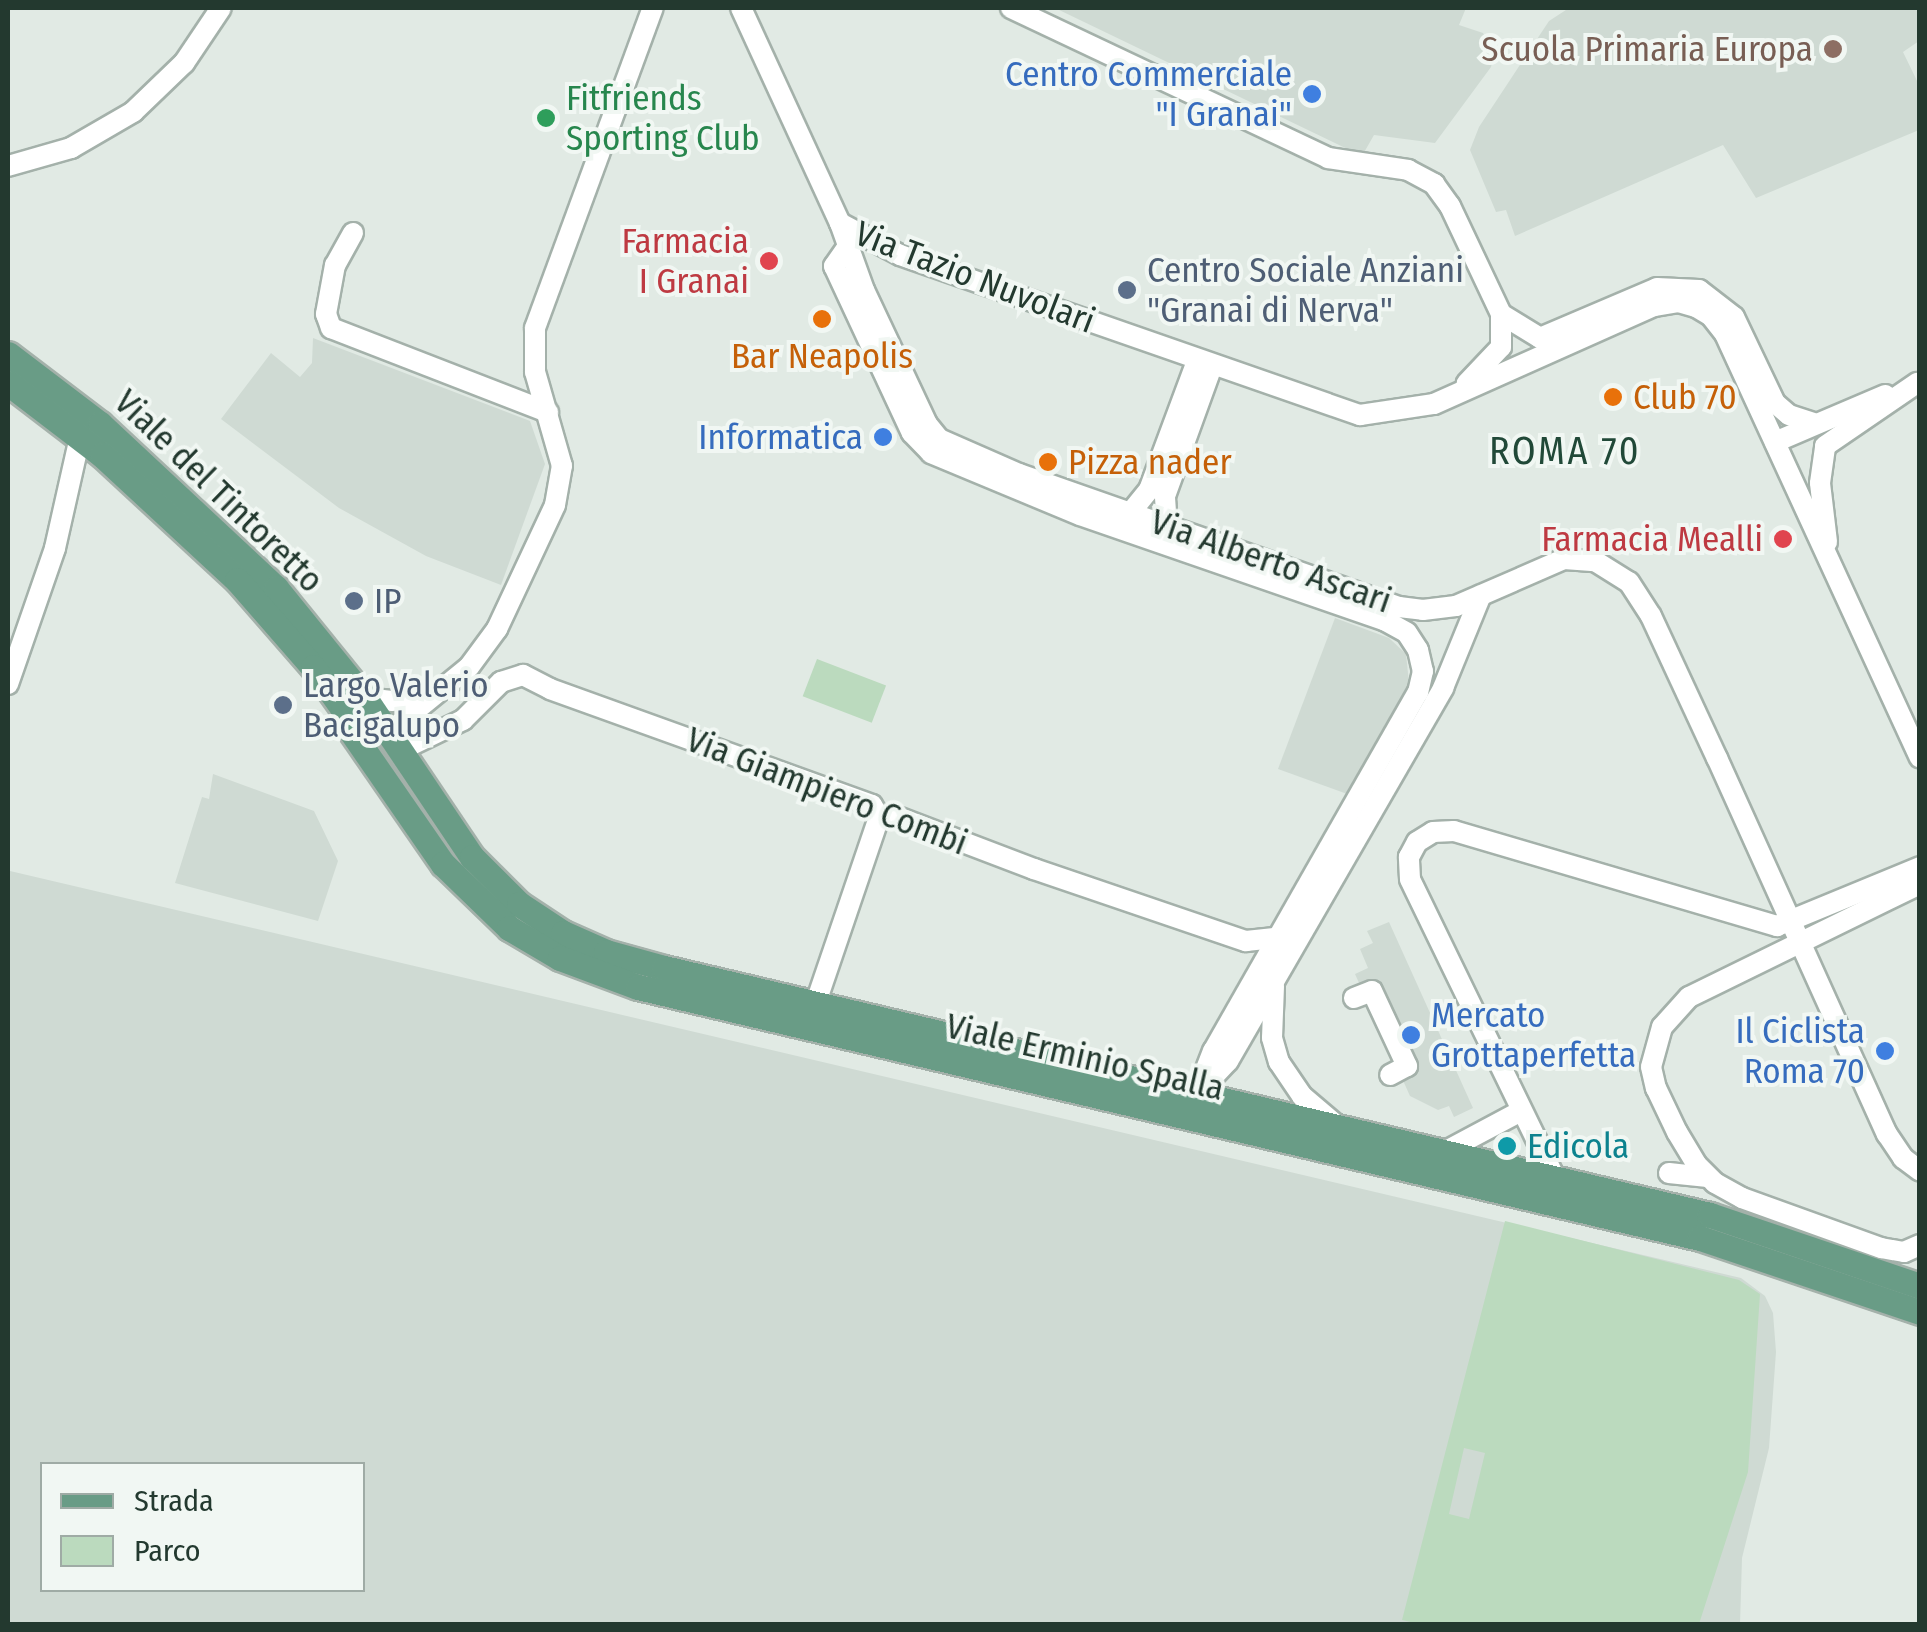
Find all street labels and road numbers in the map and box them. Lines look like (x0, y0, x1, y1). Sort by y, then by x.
street label: Via Tazio Nuvolari (849, 212, 1101, 342)
street label: Viale del Tintoretto (106, 381, 332, 601)
street label: Via Alberto Ascari (1145, 500, 1397, 622)
street label: Via Giampiero Combi (681, 718, 973, 864)
street label: Viale Erminio Spalla (942, 1005, 1228, 1109)

